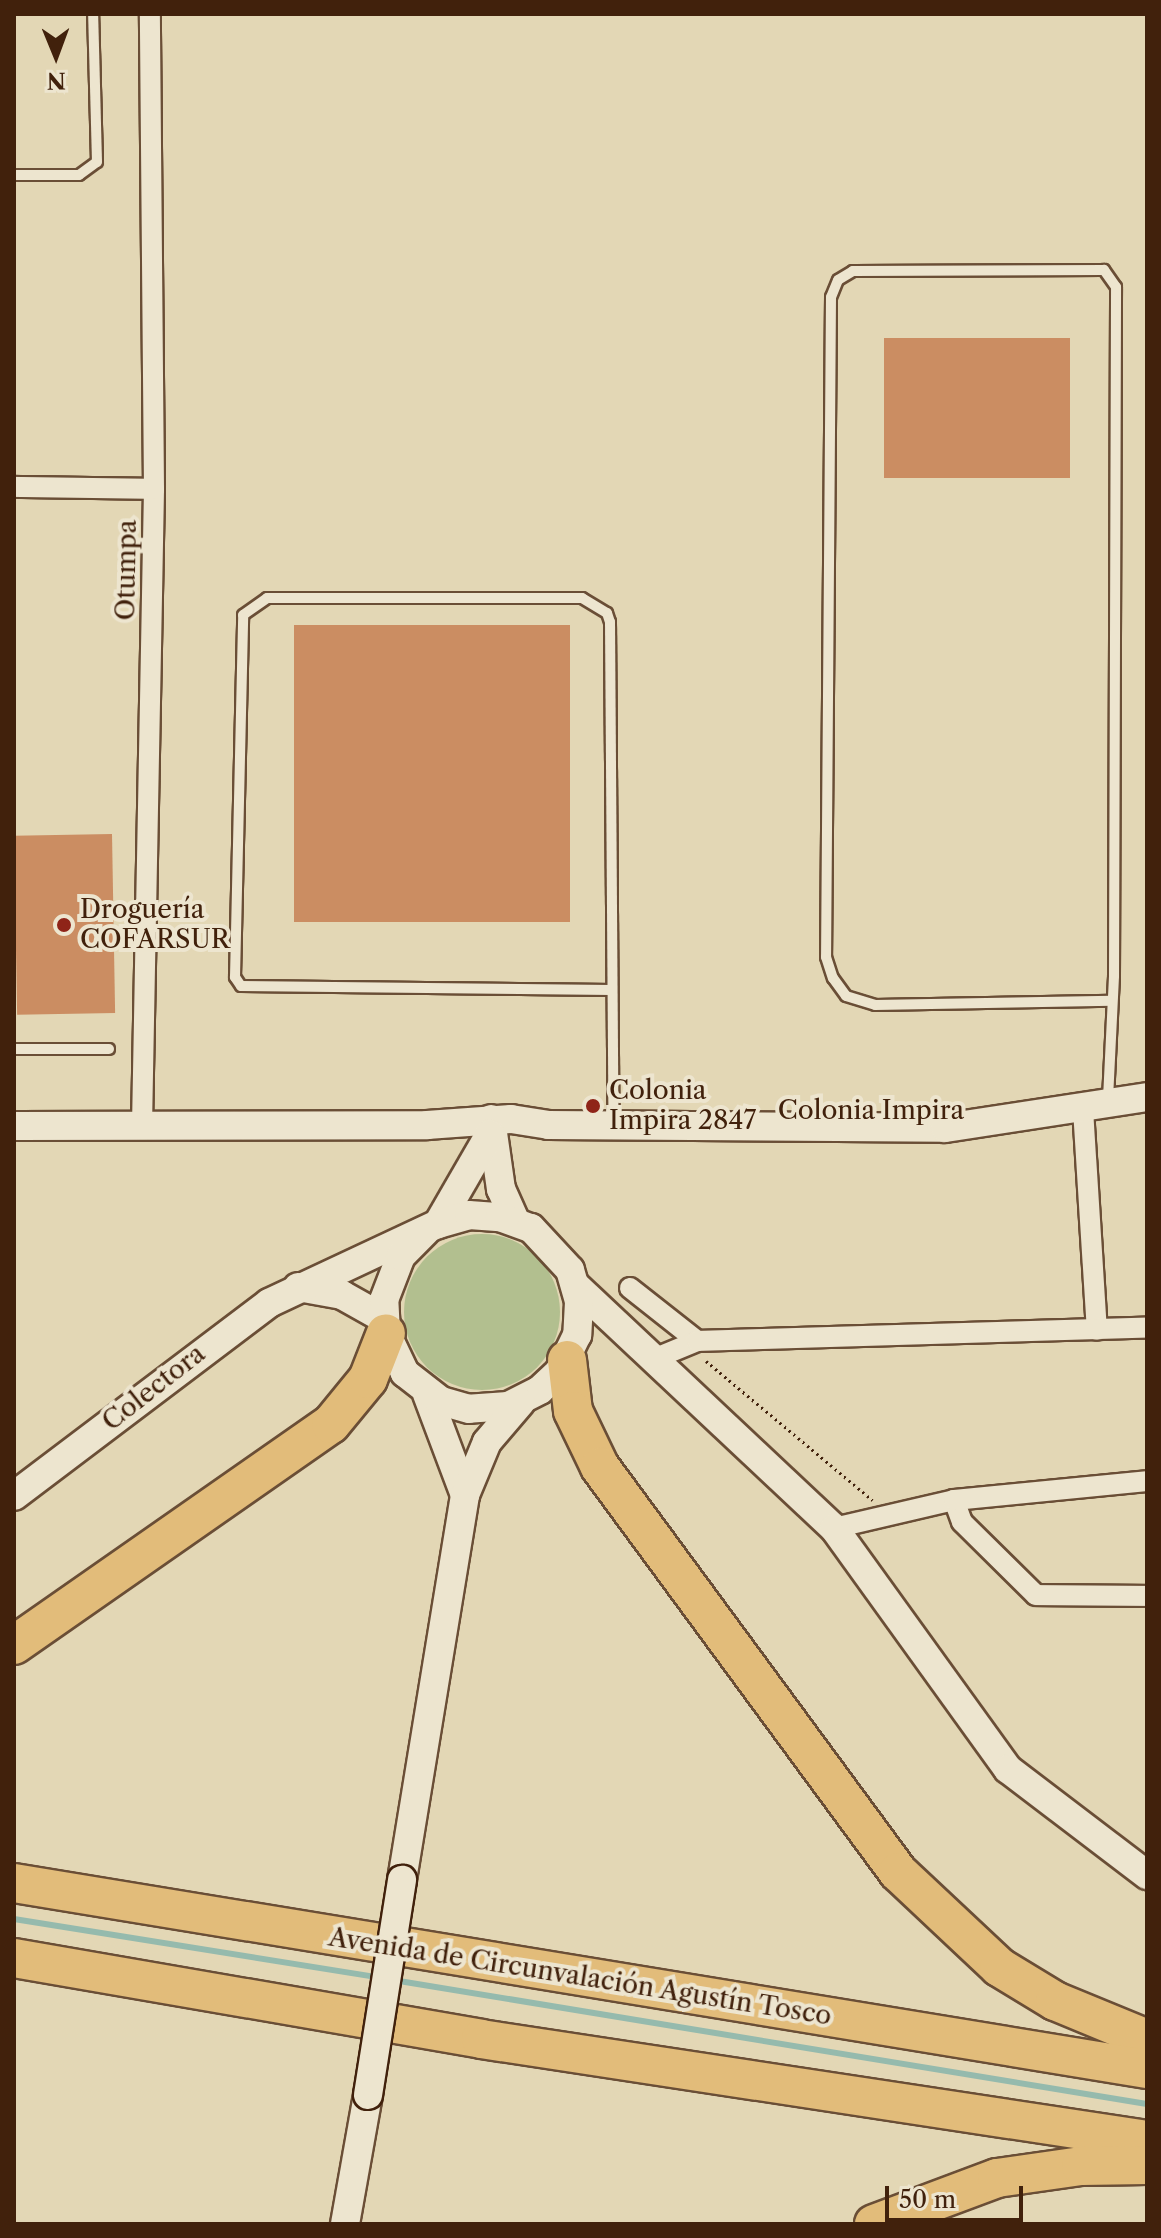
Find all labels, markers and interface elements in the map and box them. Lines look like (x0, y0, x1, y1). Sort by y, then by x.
north arrow (16, 16, 96, 96)
text: N (47, 67, 66, 94)
street label: Otumpa (111, 519, 143, 621)
place label: Droguería COFARSUR (80, 894, 230, 956)
marker: Droguería COFARSUR (55, 916, 73, 934)
place label: Colonia Impira 2847 (609, 1075, 757, 1136)
street label: Colonia Impira (778, 1095, 964, 1127)
marker: Colonia Impira 2847 (584, 1097, 602, 1115)
street label: Colectora (96, 1338, 212, 1438)
street label: Avenida de Circunvalación Agustín Tosco (325, 1922, 835, 2032)
scale bar (889, 2170, 1027, 2220)
text: 50 m (899, 2185, 956, 2214)

